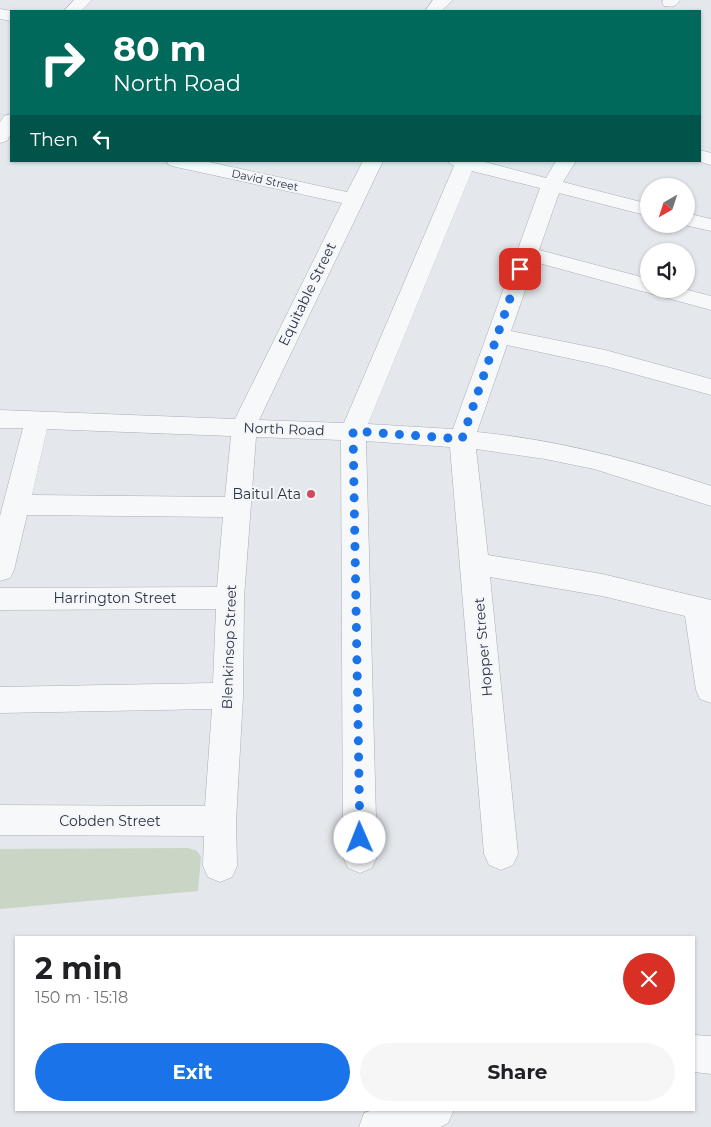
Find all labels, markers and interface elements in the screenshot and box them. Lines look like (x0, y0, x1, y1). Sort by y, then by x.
text: 80 m (113, 27, 207, 70)
icon: right (30, 30, 95, 95)
text: North Road (113, 70, 241, 97)
icon: left (88, 125, 116, 153)
text: Then (30, 128, 78, 151)
street label: David Street (230, 166, 300, 194)
north arrow (640, 178, 695, 232)
map controls (640, 178, 695, 298)
street label: Equitable Street (274, 239, 340, 349)
button: sound (640, 243, 695, 298)
pin (499, 248, 541, 290)
icon: arrive (506, 255, 534, 283)
street label: North Road (243, 419, 325, 439)
place label: Baitul Ata (232, 485, 301, 503)
marker: Baitul Ata (305, 488, 317, 500)
street label: Blenkinsop Street (218, 584, 240, 710)
street label: Harrington Street (53, 589, 177, 607)
street label: Hopper Street (470, 596, 496, 697)
position arrow (333, 811, 385, 863)
street label: Cobden Street (59, 812, 161, 830)
text: 2 min (35, 950, 122, 987)
button: close (623, 953, 675, 1005)
text: 150 m · 15:18 (35, 988, 128, 1007)
button: Exit (35, 1043, 350, 1101)
button: Share (360, 1043, 675, 1101)

